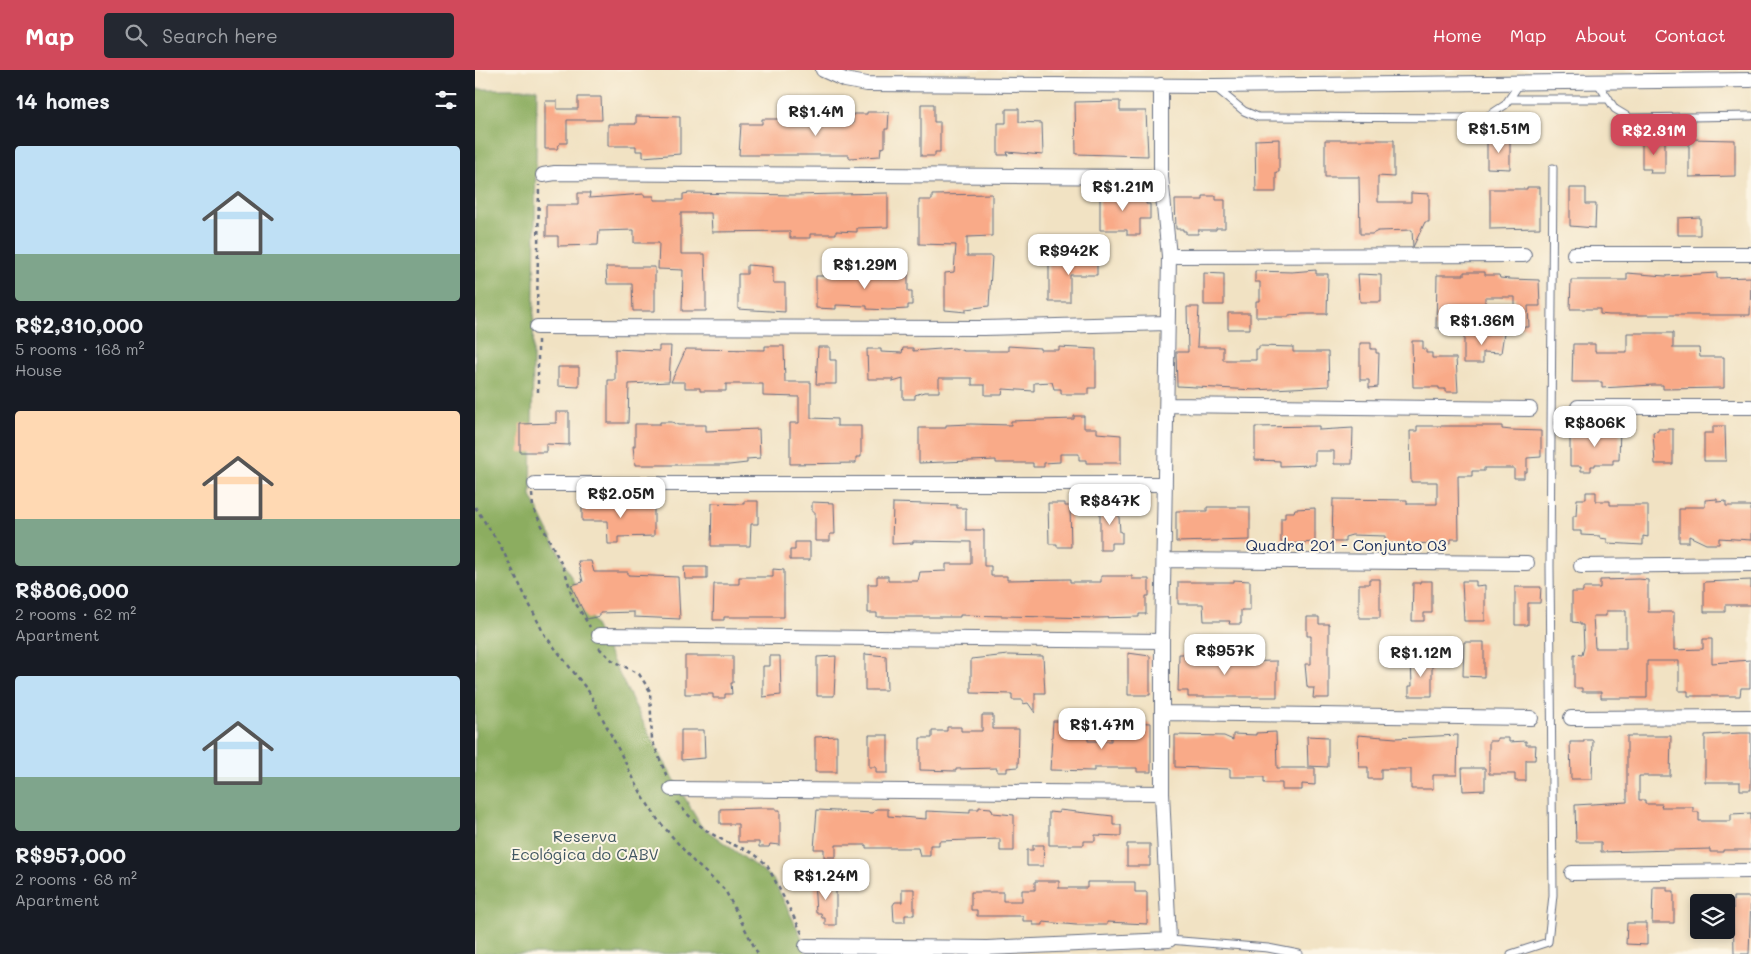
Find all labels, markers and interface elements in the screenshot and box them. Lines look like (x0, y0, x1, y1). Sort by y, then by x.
search box (104, 13, 454, 58)
text: Map (25, 20, 74, 51)
icon: search (122, 21, 150, 49)
text: Search here (162, 23, 278, 48)
text: Home (1433, 23, 1482, 47)
text: Map (1510, 23, 1546, 47)
text: About (1574, 23, 1627, 47)
text: Contact (1655, 23, 1726, 47)
icon: filters (432, 86, 460, 114)
text: 14 homes (15, 87, 110, 114)
pin: R$1.4M (775, 94, 857, 137)
text: R$1.4M (788, 100, 844, 121)
pin: R$1.51M (1453, 112, 1545, 154)
pin: R$2.31M (1608, 114, 1700, 156)
text: R$1.51M (1468, 117, 1530, 138)
text: R$2.31M (1622, 119, 1686, 140)
pin: R$1.21M (1077, 170, 1169, 212)
text: R$1.21M (1092, 175, 1154, 196)
icon: home (193, 178, 283, 268)
pin: R$942K (1028, 234, 1110, 276)
text: R$942K (1039, 239, 1099, 260)
pin: R$1.29M (819, 248, 911, 290)
text: R$1.29M (833, 253, 897, 274)
pin: R$1.36M (1436, 304, 1528, 346)
text: R$1.36M (1449, 309, 1515, 330)
text: R$2,310,000 (15, 311, 143, 338)
text: 5 rooms · 168 m² (15, 338, 145, 359)
text: House (15, 359, 62, 380)
pin: R$806K (1554, 406, 1636, 448)
text: R$806K (1564, 411, 1626, 432)
icon: home (193, 443, 283, 533)
pin: R$2.05M (575, 476, 667, 519)
text: R$2.05M (587, 482, 655, 503)
pin: R$847K (1069, 484, 1151, 526)
text: R$847K (1080, 489, 1140, 510)
street label: Quadra 201 - Conjunto 03 (1245, 534, 1447, 555)
text: R$806,000 (15, 576, 129, 603)
text: 2 rooms · 62 m² (15, 603, 136, 624)
text: Apartment (15, 624, 100, 645)
pin: R$957K (1184, 634, 1266, 676)
pin: R$1.12M (1375, 636, 1467, 678)
text: R$957K (1195, 639, 1255, 660)
text: R$1.12M (1390, 641, 1452, 662)
icon: home (193, 708, 283, 798)
pin: R$1.47M (1056, 708, 1148, 750)
text: R$1.47M (1070, 713, 1134, 734)
park label: Reserva Ecológica do CABV (511, 825, 659, 864)
text: R$957,000 (15, 841, 126, 868)
pin: R$1.24M (780, 858, 872, 901)
text: R$1.24M (793, 864, 859, 885)
text: 2 rooms · 68 m² (15, 868, 137, 889)
text: Apartment (15, 889, 100, 910)
map controls (1690, 894, 1735, 939)
button: layers (1690, 894, 1735, 939)

